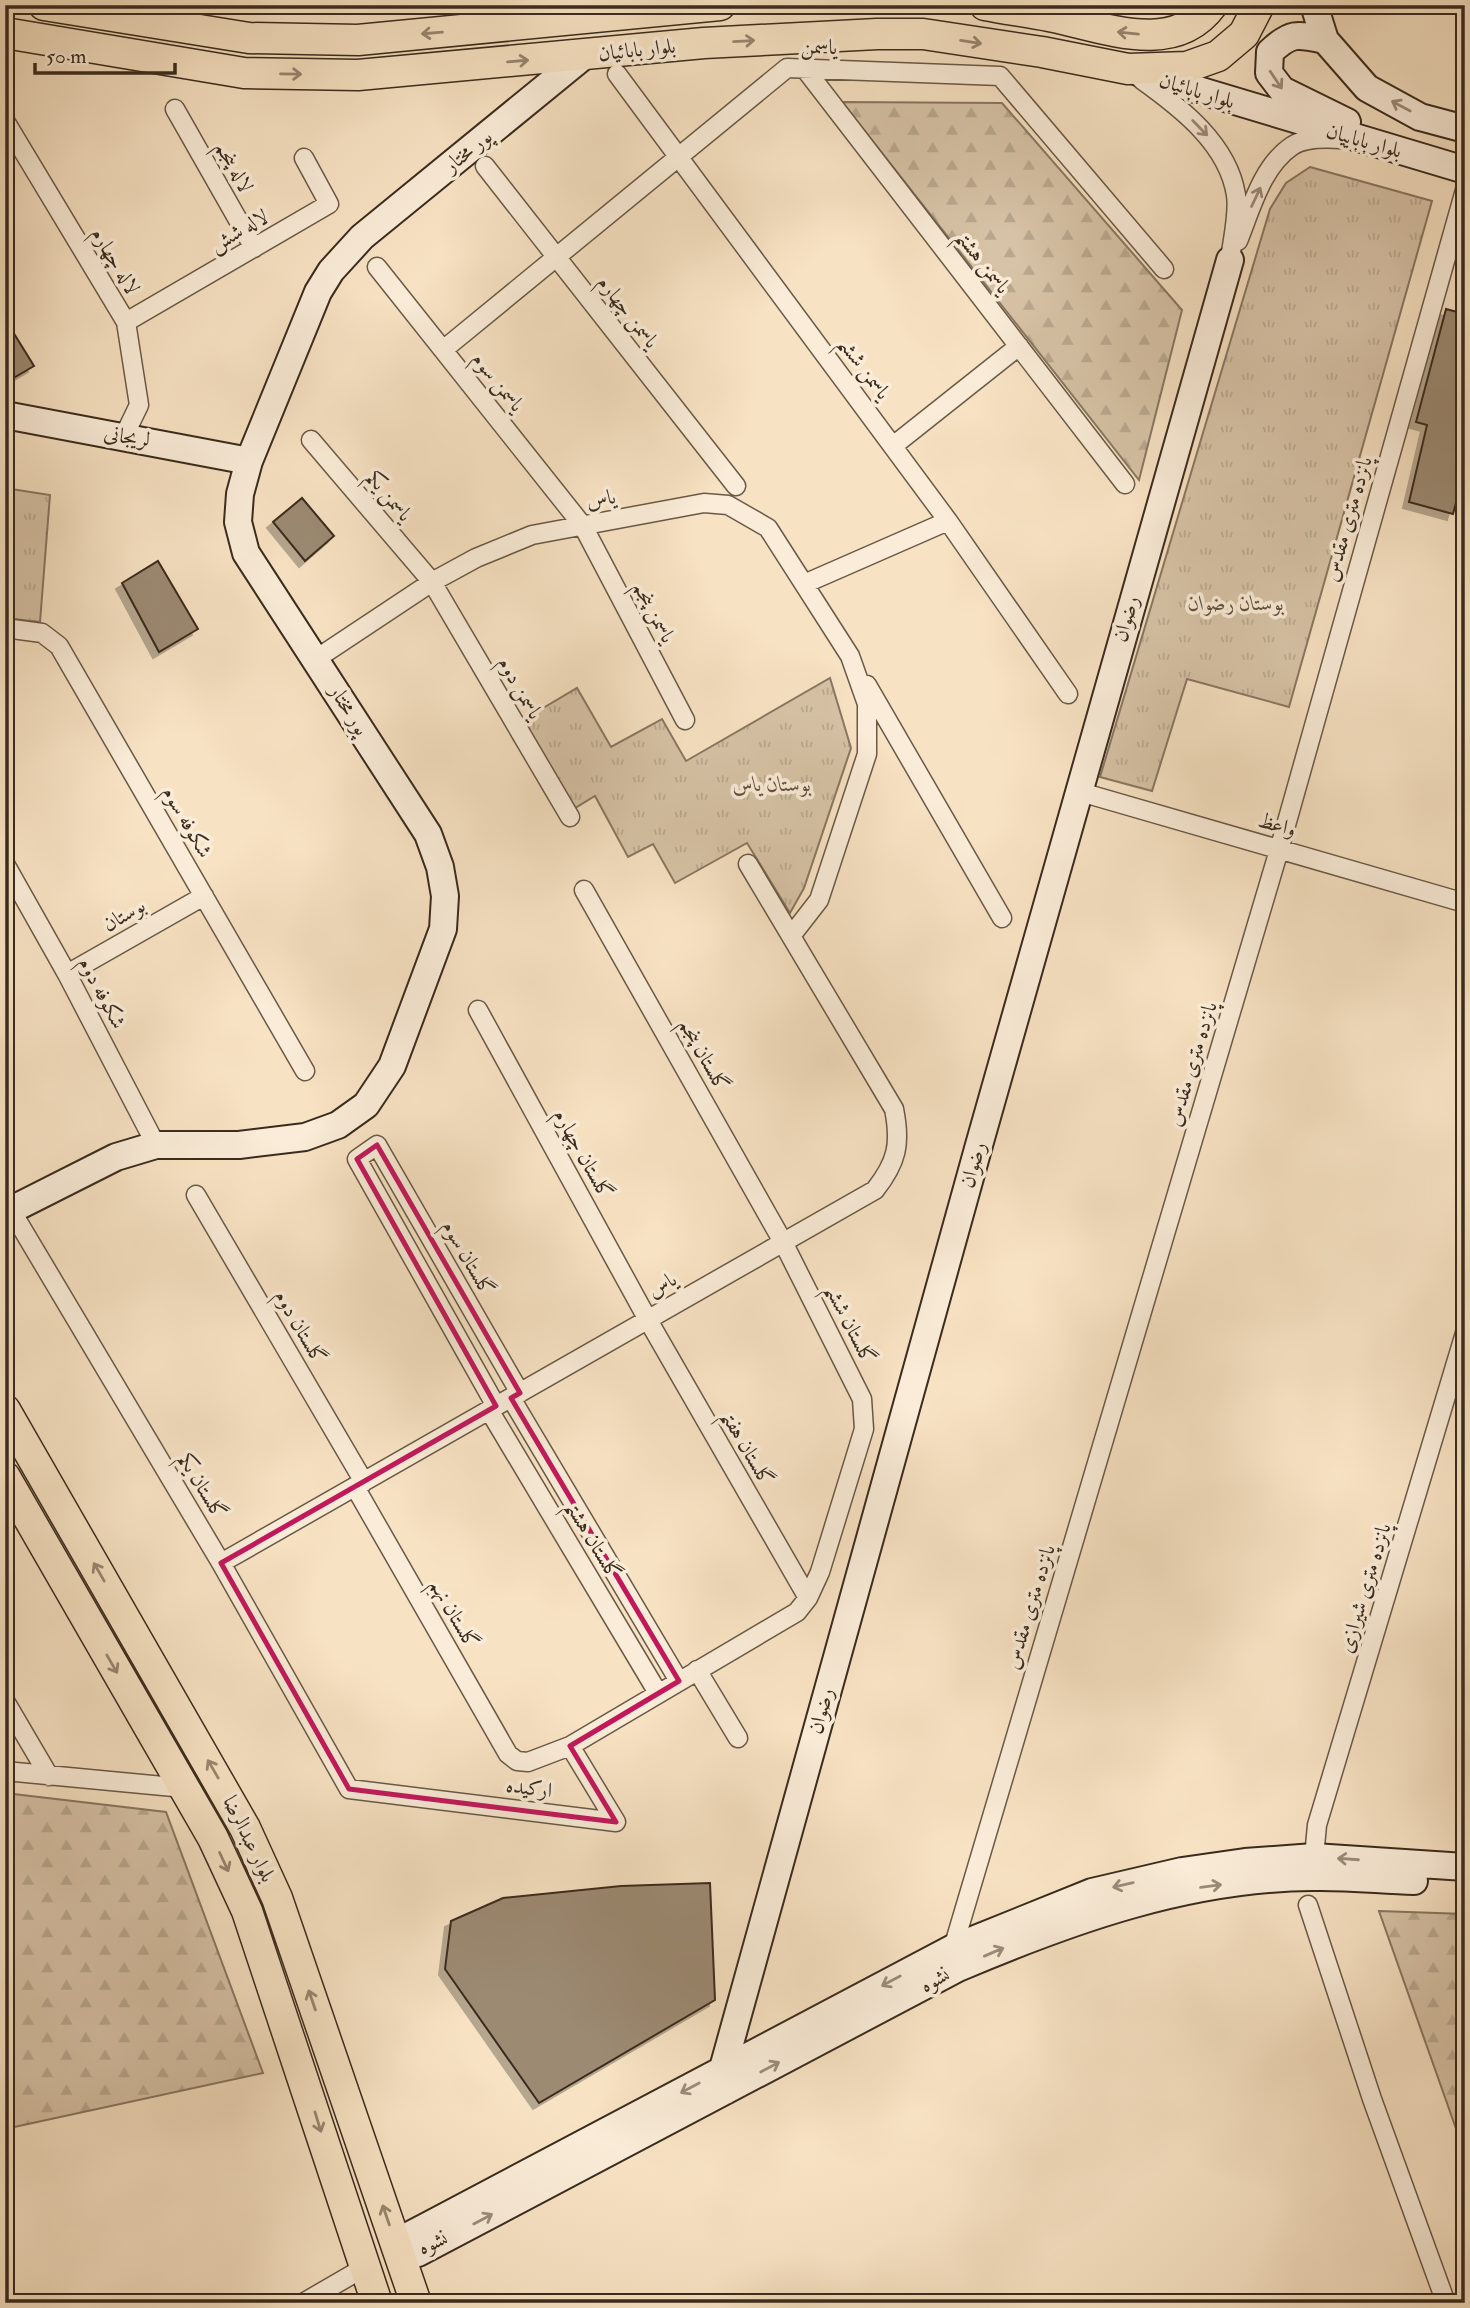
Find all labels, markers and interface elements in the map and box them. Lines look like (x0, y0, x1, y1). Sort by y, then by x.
one-way arrow (421, 27, 444, 40)
one-way arrow (1117, 27, 1139, 40)
scale bar (35, 32, 175, 76)
street label: بلوار بابائیان (597, 33, 677, 67)
street label: یاسمن (800, 33, 839, 61)
one-way arrow (732, 34, 755, 47)
one-way arrow (959, 35, 982, 48)
text: 50 m (46, 43, 87, 70)
one-way arrow (506, 54, 528, 67)
one-way arrow (279, 67, 302, 80)
street label: بلوار بابائیان (1156, 67, 1238, 115)
one-way arrow (1268, 70, 1283, 89)
one-way arrow (1391, 99, 1412, 113)
street label: بلوار باباییان (1323, 117, 1405, 165)
one-way arrow (1191, 119, 1208, 136)
street label: پور مختار (437, 123, 499, 181)
street label: لاله پنجم (204, 137, 259, 200)
one-way arrow (1250, 187, 1263, 208)
street label: لاله شش (205, 203, 273, 259)
street label: لاله چهارم (81, 222, 146, 302)
street label: یاسمن هشتم (944, 225, 1017, 305)
street label: یاسمن چهارم (588, 270, 666, 357)
street label: یاسمن ششم (826, 331, 897, 410)
street label: یاسمن سوم (463, 347, 531, 421)
street label: لریجانی (102, 419, 152, 455)
street label: پانزده متری مقدس (1317, 452, 1380, 585)
street label: یاسمن یکم (355, 465, 419, 532)
street label: یاس (584, 483, 619, 515)
street label: یاسمن پنجم (621, 577, 682, 651)
park label: بوستان رضوان (1188, 590, 1284, 617)
street label: رضوان (1107, 593, 1145, 645)
street label: یاسمن دوم (488, 652, 549, 727)
street label: پور مختار (321, 678, 376, 742)
park label: بوستان یاس (732, 771, 812, 798)
street label: شکوفه سوم (152, 781, 218, 865)
street label: واعظ (1255, 807, 1299, 843)
street label: بوستان (98, 892, 150, 938)
street label: شکوفه دوم (68, 952, 132, 1035)
street label: پانزده متری مقدس (1160, 997, 1225, 1130)
street label: گلستان پنجم (668, 1014, 735, 1099)
street label: گلستان چهارم (544, 1104, 619, 1206)
street label: رضوان (954, 1139, 992, 1191)
street label: گلستان سوم (432, 1215, 501, 1303)
street label: یاس (642, 1265, 682, 1304)
street label: گلستان ششم (812, 1279, 882, 1372)
street label: گلستان دوم (264, 1285, 332, 1371)
street label: گلستان هفتم (708, 1405, 780, 1495)
street label: گلستان یکم (166, 1448, 232, 1527)
street label: گلستان هشتم (553, 1495, 627, 1588)
street label: پانزده متری شیرازی (1332, 1519, 1399, 1657)
street label: پانزده متری مقدس (998, 1540, 1063, 1673)
one-way arrow (92, 1562, 105, 1583)
street label: گلستان نهم (418, 1574, 485, 1657)
one-way arrow (106, 1654, 120, 1674)
street label: رضوان (802, 1685, 840, 1737)
one-way arrow (206, 1759, 219, 1780)
street label: ارکیده (504, 1772, 554, 1804)
street label: بلوار عبدالرضا (216, 1791, 282, 1887)
one-way arrow (218, 1851, 232, 1872)
one-way arrow (1337, 1852, 1360, 1865)
one-way arrow (1112, 1879, 1135, 1893)
one-way arrow (1199, 1879, 1222, 1892)
one-way arrow (983, 1945, 1005, 1958)
street label: نشوه (915, 1961, 955, 1999)
one-way arrow (881, 1975, 902, 1989)
one-way arrow (305, 1989, 318, 2011)
one-way arrow (759, 2060, 780, 2073)
one-way arrow (680, 2082, 701, 2096)
one-way arrow (312, 2111, 325, 2133)
one-way arrow (379, 2205, 391, 2227)
one-way arrow (472, 2212, 492, 2226)
street label: نشوه (414, 2225, 452, 2261)

